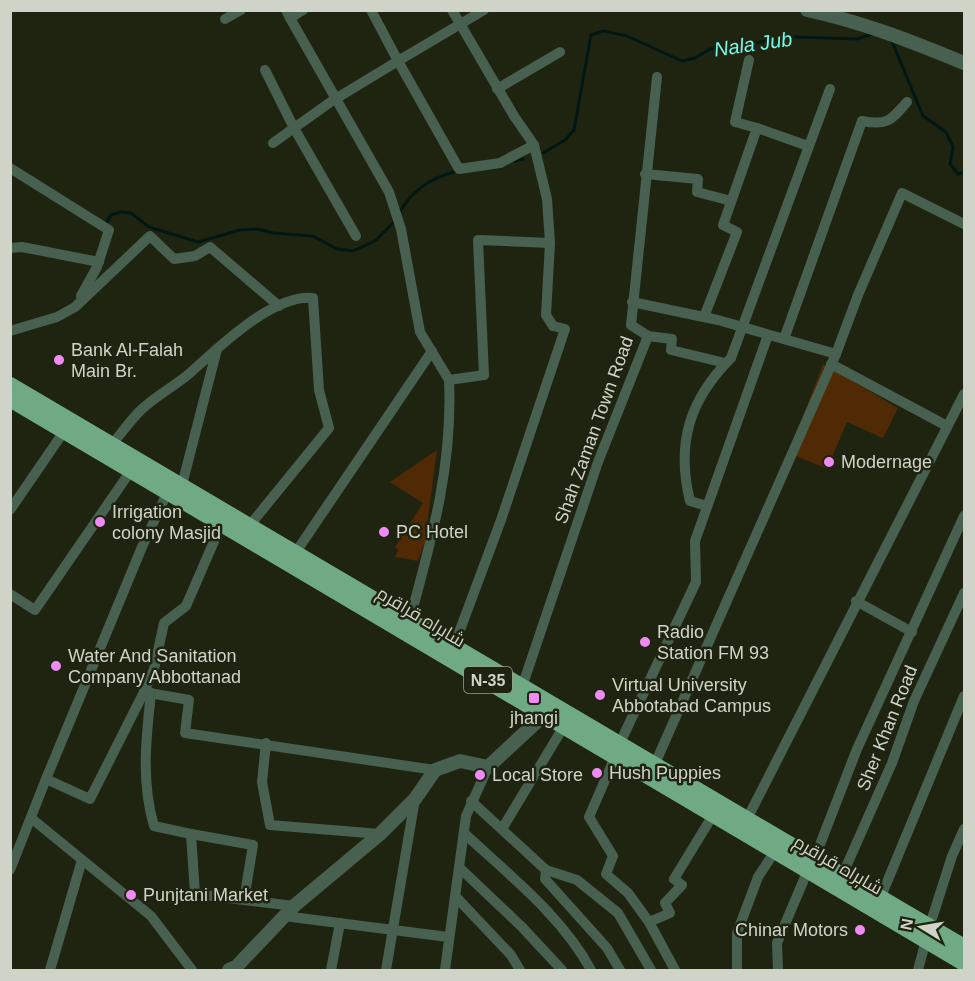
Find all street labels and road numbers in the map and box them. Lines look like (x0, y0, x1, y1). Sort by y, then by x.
street label: Shah Zaman Town Road (551, 334, 637, 526)
street label: شاہراہ قراقرم (372, 583, 469, 653)
street label: Sher Khan Road (853, 663, 921, 793)
road number: N-35 (464, 667, 512, 693)
street label: شاہراہ قراقرم (789, 831, 886, 900)

